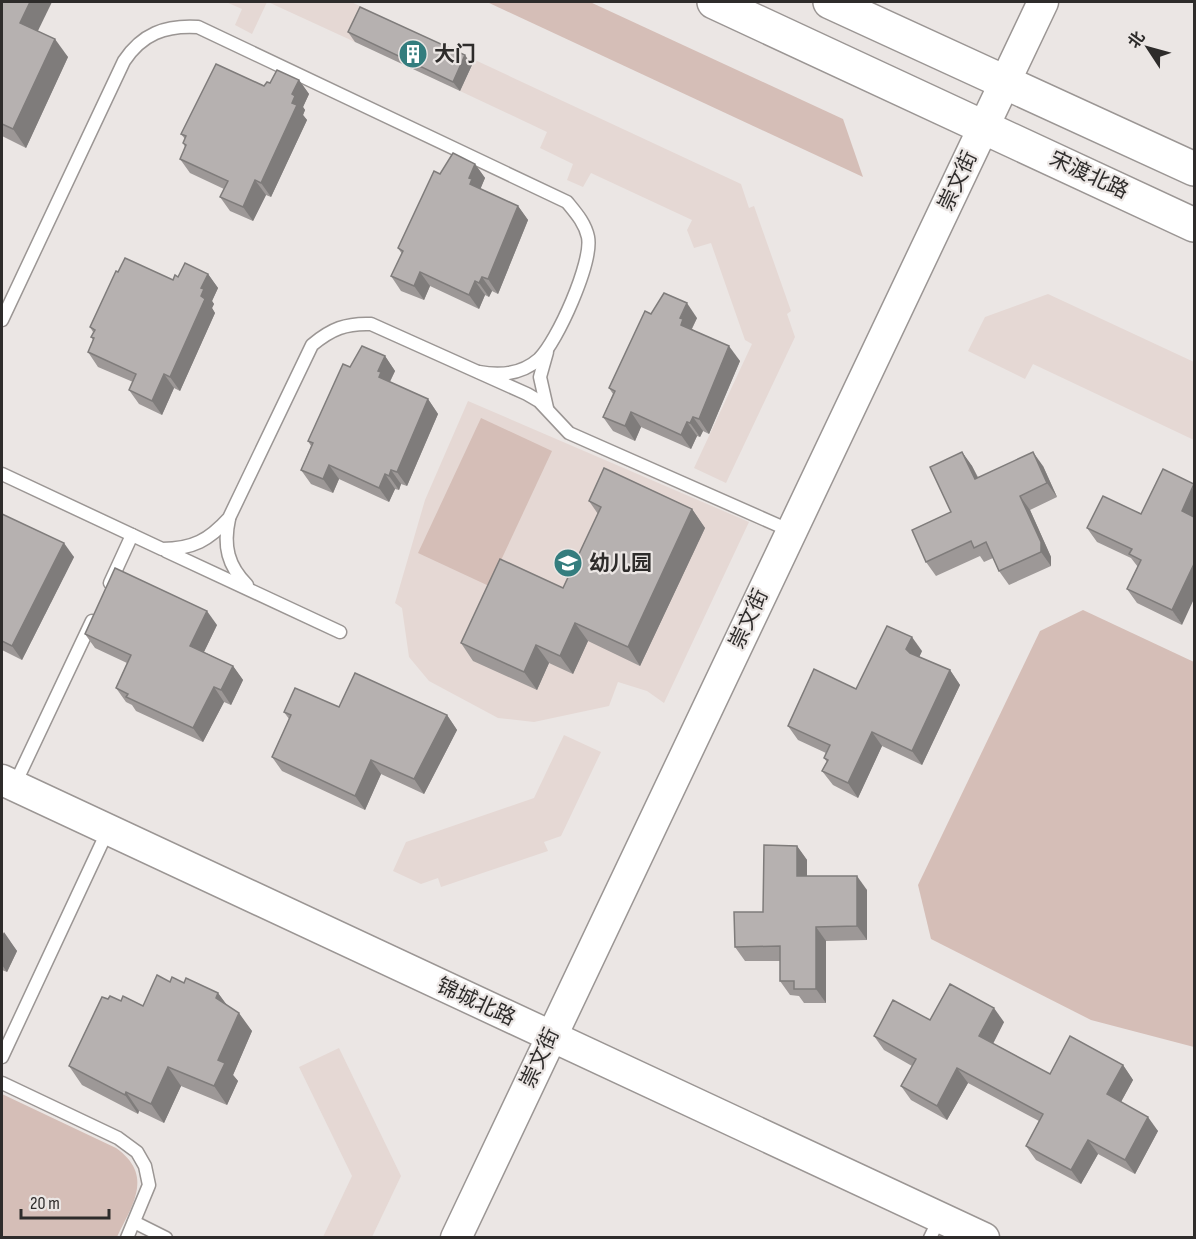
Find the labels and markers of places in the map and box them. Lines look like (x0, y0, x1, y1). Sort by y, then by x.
building icon: 大门 (397, 38, 429, 70)
place label: 大门 (434, 42, 476, 67)
school or university icon: 幼儿园 (552, 547, 584, 579)
place label: 幼儿园 (589, 551, 652, 576)

